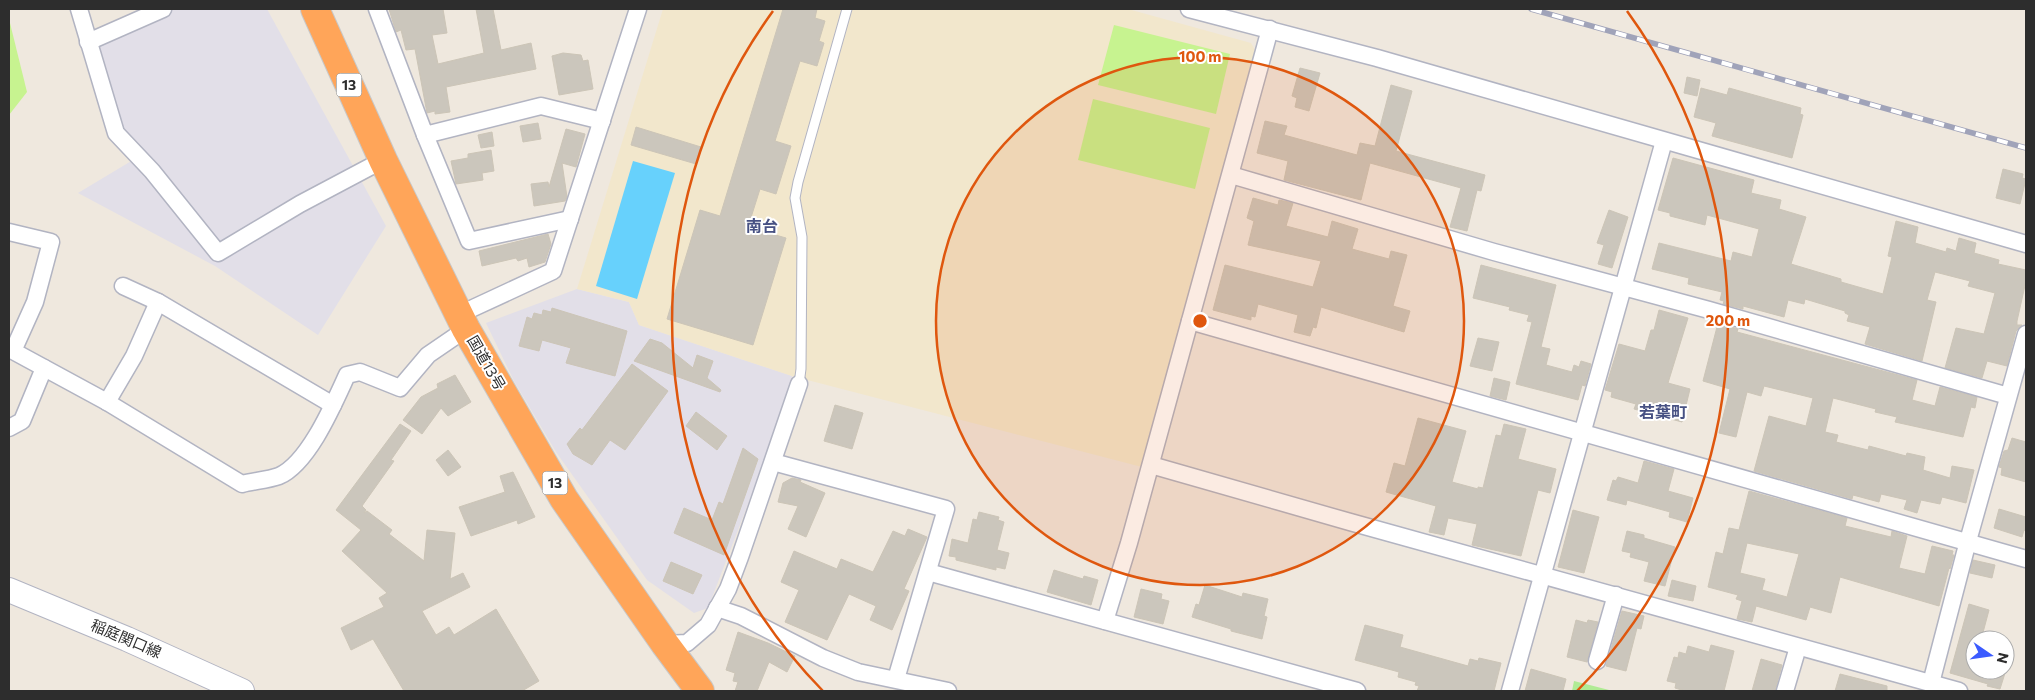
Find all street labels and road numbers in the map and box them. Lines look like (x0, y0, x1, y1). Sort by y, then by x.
road number: 13 (336, 74, 362, 96)
street label: 国道13号 (464, 332, 510, 393)
road number: 13 (542, 472, 568, 494)
street label: 稲庭関口線 (88, 615, 164, 661)

